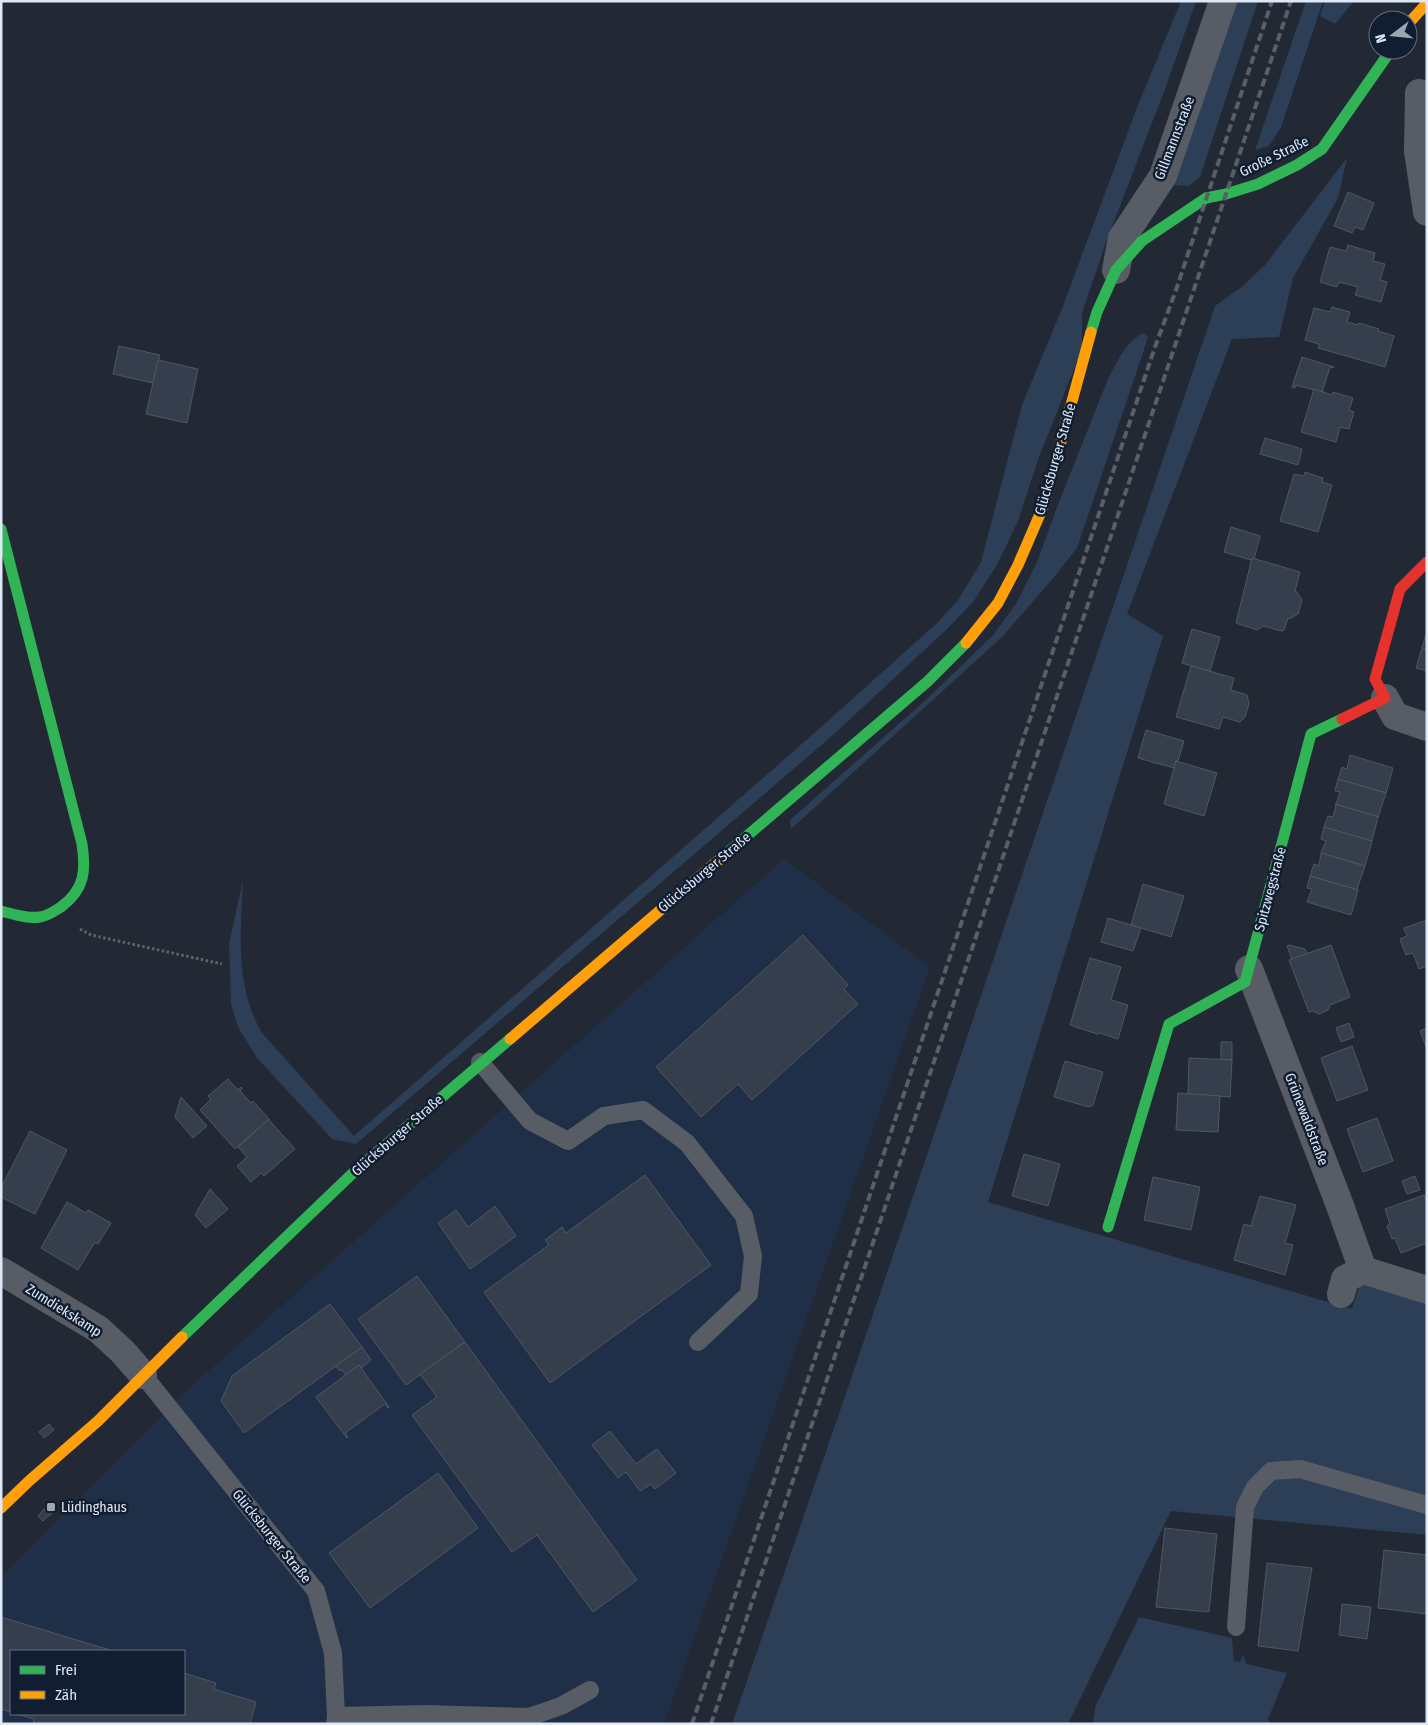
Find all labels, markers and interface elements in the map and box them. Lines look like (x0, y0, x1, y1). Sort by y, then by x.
north arrow (1368, 10, 1418, 60)
text: N (1372, 32, 1390, 45)
street label: Gillmannstraße (1151, 94, 1198, 182)
street label: Große Straße (1237, 132, 1312, 180)
street label: Glücksburger Straße (1031, 401, 1080, 517)
street label: Glücksburger Straße (655, 829, 754, 916)
street label: Spitzwegstraße (1251, 845, 1290, 933)
street label: Grünewaldstraße (1281, 1071, 1332, 1168)
street label: Glücksburger Straße (348, 1091, 447, 1180)
street label: Zumdiekskamp (23, 1280, 105, 1340)
street label: Glücksburger Straße (229, 1486, 315, 1587)
place label: Lüdinghaus (61, 1499, 127, 1516)
marker: Lüdinghaus (45, 1501, 57, 1513)
legend (10, 1650, 185, 1715)
text: Frei (55, 1661, 77, 1679)
text: Zäh (55, 1686, 77, 1704)

